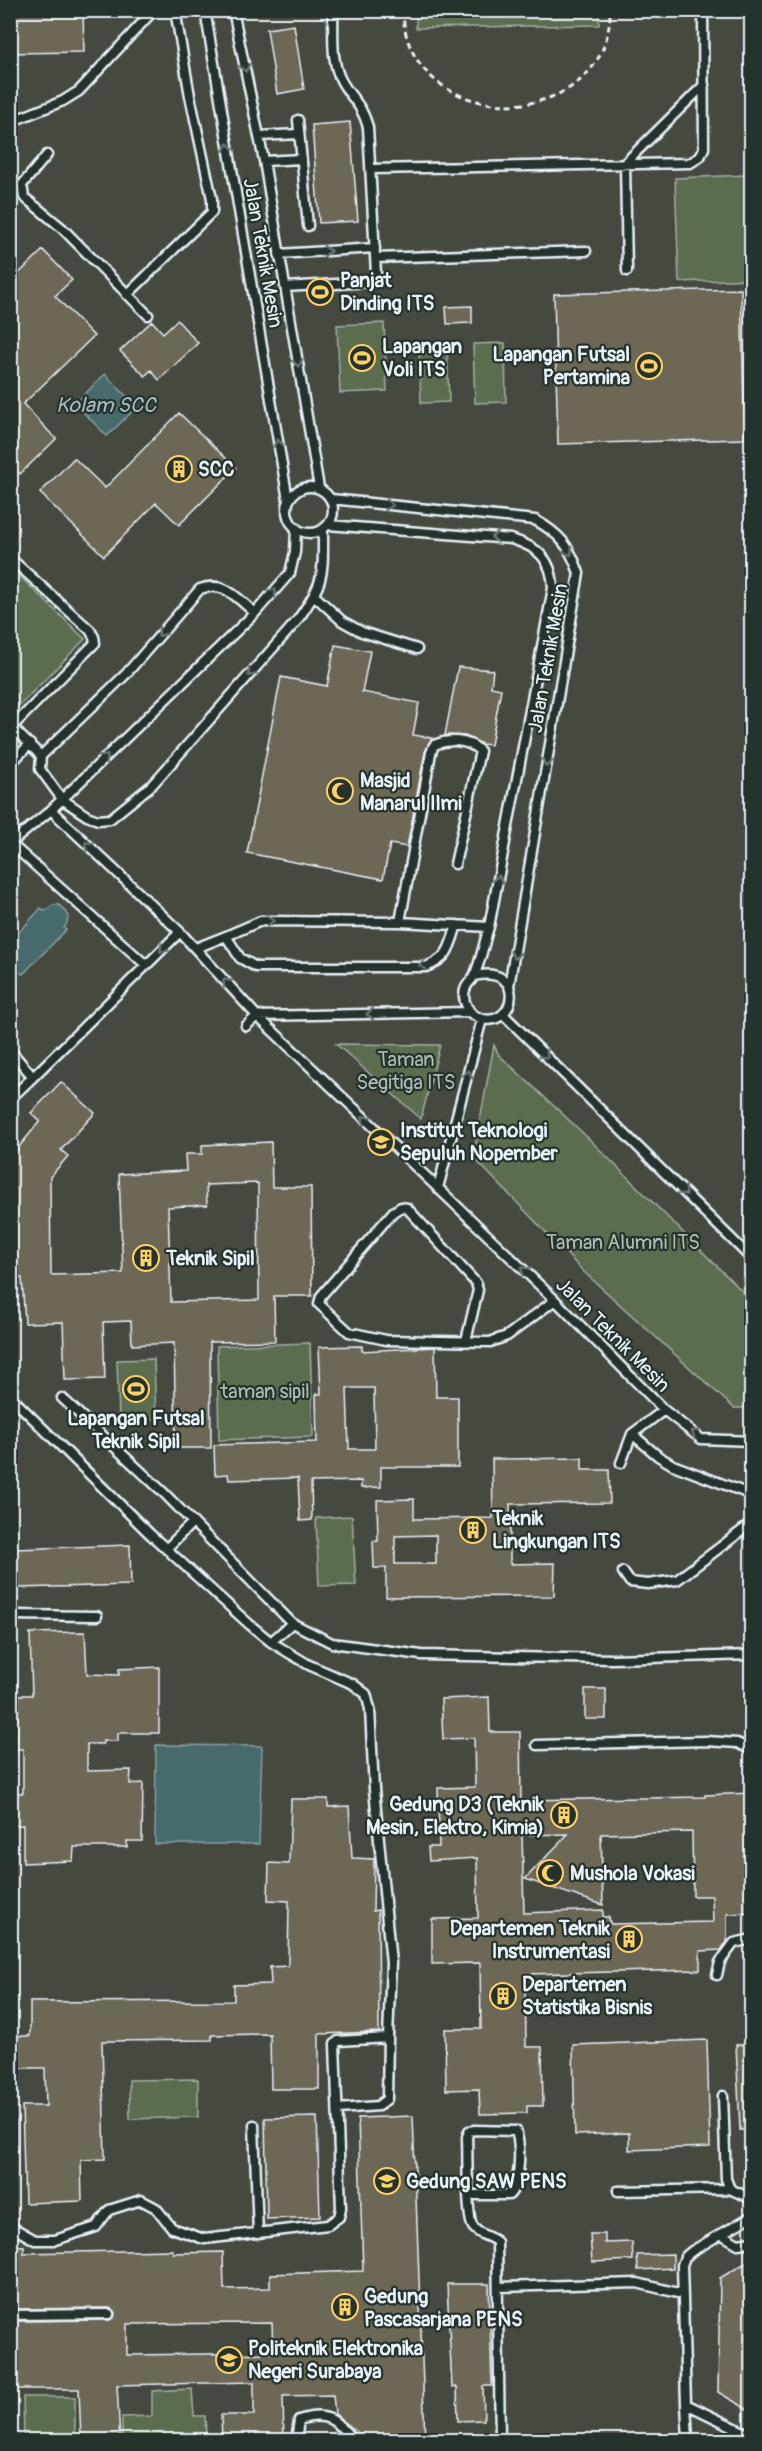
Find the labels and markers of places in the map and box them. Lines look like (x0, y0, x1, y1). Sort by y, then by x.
place label: Panjat Dinding ITS (340, 268, 435, 316)
sports icon: Panjat Dinding ITS (305, 277, 335, 307)
place label: Lapangan Voli ITS (382, 334, 462, 382)
place label: Lapangan Futsal Pertamina (492, 342, 630, 390)
sports icon: Lapangan Voli ITS (347, 343, 377, 373)
sports icon: Lapangan Futsal Pertamina (634, 351, 664, 381)
building icon: SCC (164, 454, 194, 484)
place label: SCC (198, 457, 234, 482)
place label: Masjid Manarul Ilmi (360, 768, 462, 816)
mosque icon: Masjid Manarul Ilmi (325, 776, 355, 806)
place label: Institut Teknologi Sepuluh Nopember (400, 1118, 559, 1166)
school or university icon: Institut Teknologi Sepuluh Nopember (366, 1127, 396, 1157)
building icon: Teknik Sipil (131, 1243, 161, 1273)
place label: Teknik Sipil (165, 1246, 255, 1271)
sports icon: Lapangan Futsal Teknik Sipil (121, 1374, 151, 1404)
place label: Lapangan Futsal Teknik Sipil (67, 1406, 205, 1454)
place label: Teknik Lingkungan ITS (491, 1506, 621, 1554)
building icon: Teknik Lingkungan ITS (458, 1515, 488, 1545)
place label: Gedung D3 (Teknik Mesin, Elektro, Kimia) (366, 1792, 545, 1840)
building icon: Gedung D3 (Teknik Mesin, Elektro, Kimia) (549, 1800, 579, 1830)
mosque icon: Mushola Vokasi (535, 1858, 565, 1888)
place label: Mushola Vokasi (570, 1861, 695, 1886)
place label: Departemen Teknik Instrumentasi (450, 1916, 611, 1964)
building icon: Departemen Teknik Instrumentasi (614, 1924, 644, 1954)
place label: Departemen Statistika Bisnis (522, 1972, 652, 2020)
building icon: Departemen Statistika Bisnis (488, 1981, 518, 2011)
school or university icon: Gedung SAW PENS (372, 2166, 402, 2196)
place label: Gedung SAW PENS (406, 2169, 567, 2194)
place label: Gedung Pascasarjana PENS (364, 2284, 523, 2332)
building icon: Gedung Pascasarjana PENS (330, 2292, 360, 2322)
place label: Politeknik Elektronika Negeri Surabaya (248, 2336, 423, 2384)
school or university icon: Politeknik Elektronika Negeri Surabaya (214, 2345, 244, 2375)

